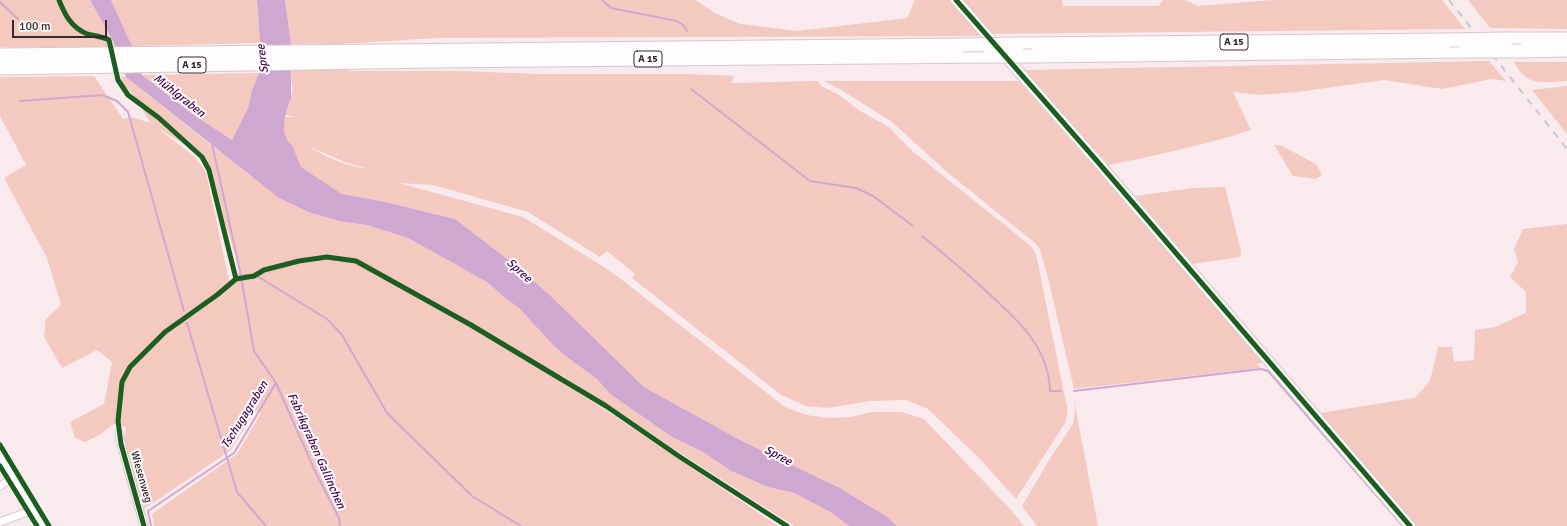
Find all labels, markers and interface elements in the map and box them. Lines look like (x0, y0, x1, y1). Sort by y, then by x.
scale bar (14, 12, 109, 38)
text: 100 m (19, 19, 51, 34)
road number: A 15 (1220, 34, 1248, 50)
water label: Spree (254, 44, 272, 74)
road number: A 15 (634, 51, 662, 67)
road number: A 15 (178, 57, 206, 73)
water label: Mühlgraben (150, 71, 208, 121)
water label: Spree (503, 256, 535, 286)
water label: Tschugagraben (218, 379, 272, 451)
water label: Fabrikgraben Gallinchen (284, 391, 348, 511)
water label: Spree (762, 443, 794, 469)
street label: Wiesenweg (127, 450, 155, 504)

